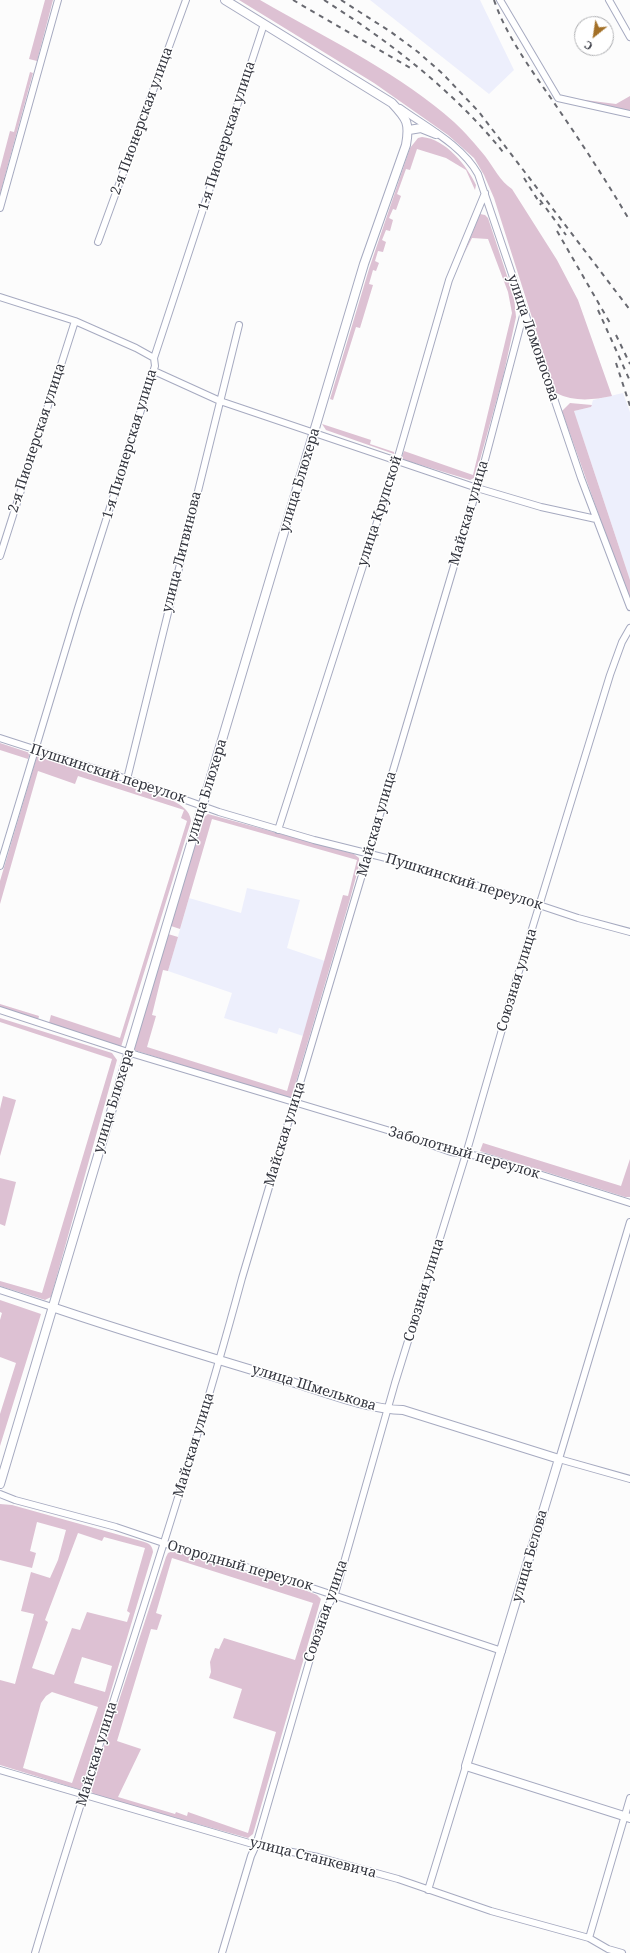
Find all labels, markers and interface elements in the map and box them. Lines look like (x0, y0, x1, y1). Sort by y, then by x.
north arrow (574, 16, 614, 56)
text: С (581, 38, 595, 54)
street label: 2-я Пионерская улица (107, 45, 177, 197)
street label: 1-я Пионерская улица (195, 59, 259, 213)
street label: улица Ломоносова (503, 272, 563, 404)
street label: 2-я Пионерская улица (5, 361, 69, 515)
street label: 1-я Пионерская улица (99, 367, 161, 521)
street label: улица Блюхера (276, 426, 324, 534)
street label: улица Крупской (354, 453, 406, 569)
street label: Майская улица (446, 458, 492, 568)
street label: улица Литвинова (159, 490, 205, 614)
street label: улица Блюхера (183, 737, 231, 845)
street label: Пушкинский переулок (28, 741, 188, 807)
street label: Майская улица (354, 769, 400, 879)
street label: Пушкинский переулок (384, 850, 544, 914)
street label: Союзная улица (493, 926, 541, 1034)
street label: улица Блюхера (90, 1047, 138, 1155)
street label: Майская улица (261, 1080, 309, 1188)
street label: Заболотный переулок (386, 1123, 542, 1183)
street label: Союзная улица (400, 1236, 448, 1344)
street label: улица Шмелькова (250, 1361, 378, 1415)
street label: Майская улица (170, 1391, 218, 1499)
street label: улица Белова (509, 1508, 551, 1604)
street label: Огородный переулок (165, 1537, 315, 1595)
street label: Союзная улица (301, 1558, 351, 1664)
street label: Майская улица (73, 1700, 121, 1808)
street label: улица Станкевича (248, 1834, 378, 1882)

